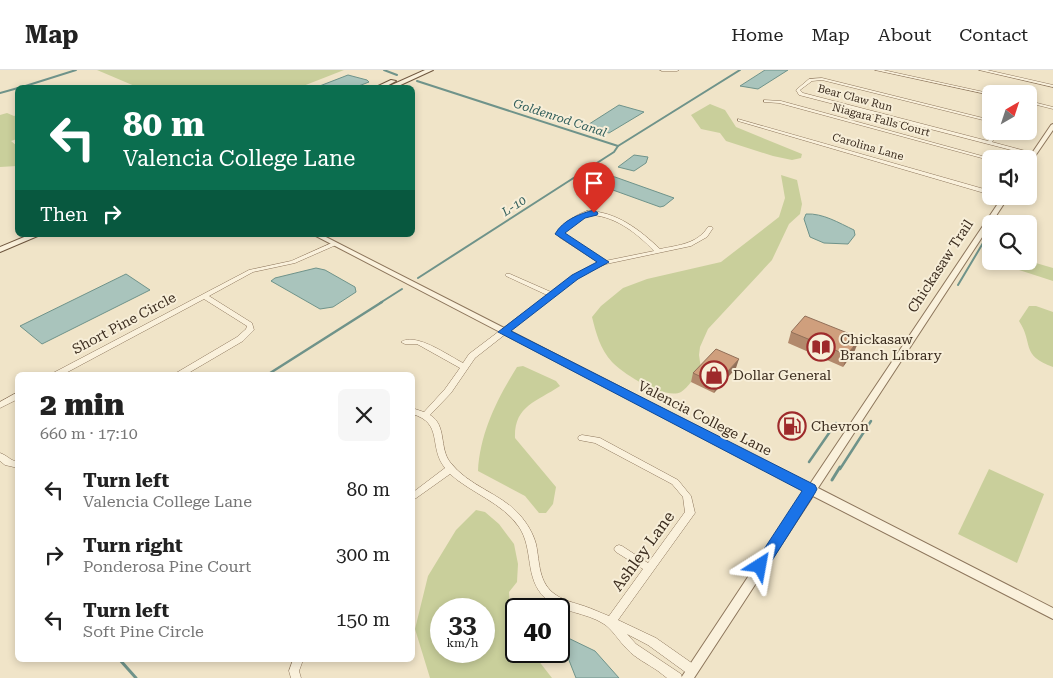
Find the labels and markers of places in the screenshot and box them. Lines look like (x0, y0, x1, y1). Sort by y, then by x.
pin (573, 162, 615, 213)
place label: Chickasaw Branch Library (840, 331, 942, 363)
library icon: Chickasaw Branch Library (806, 332, 836, 362)
shop icon: Dollar General (699, 360, 729, 390)
place label: Dollar General (733, 367, 832, 383)
fuel station icon: Chevron (777, 411, 807, 441)
place label: Chevron (811, 418, 869, 434)

